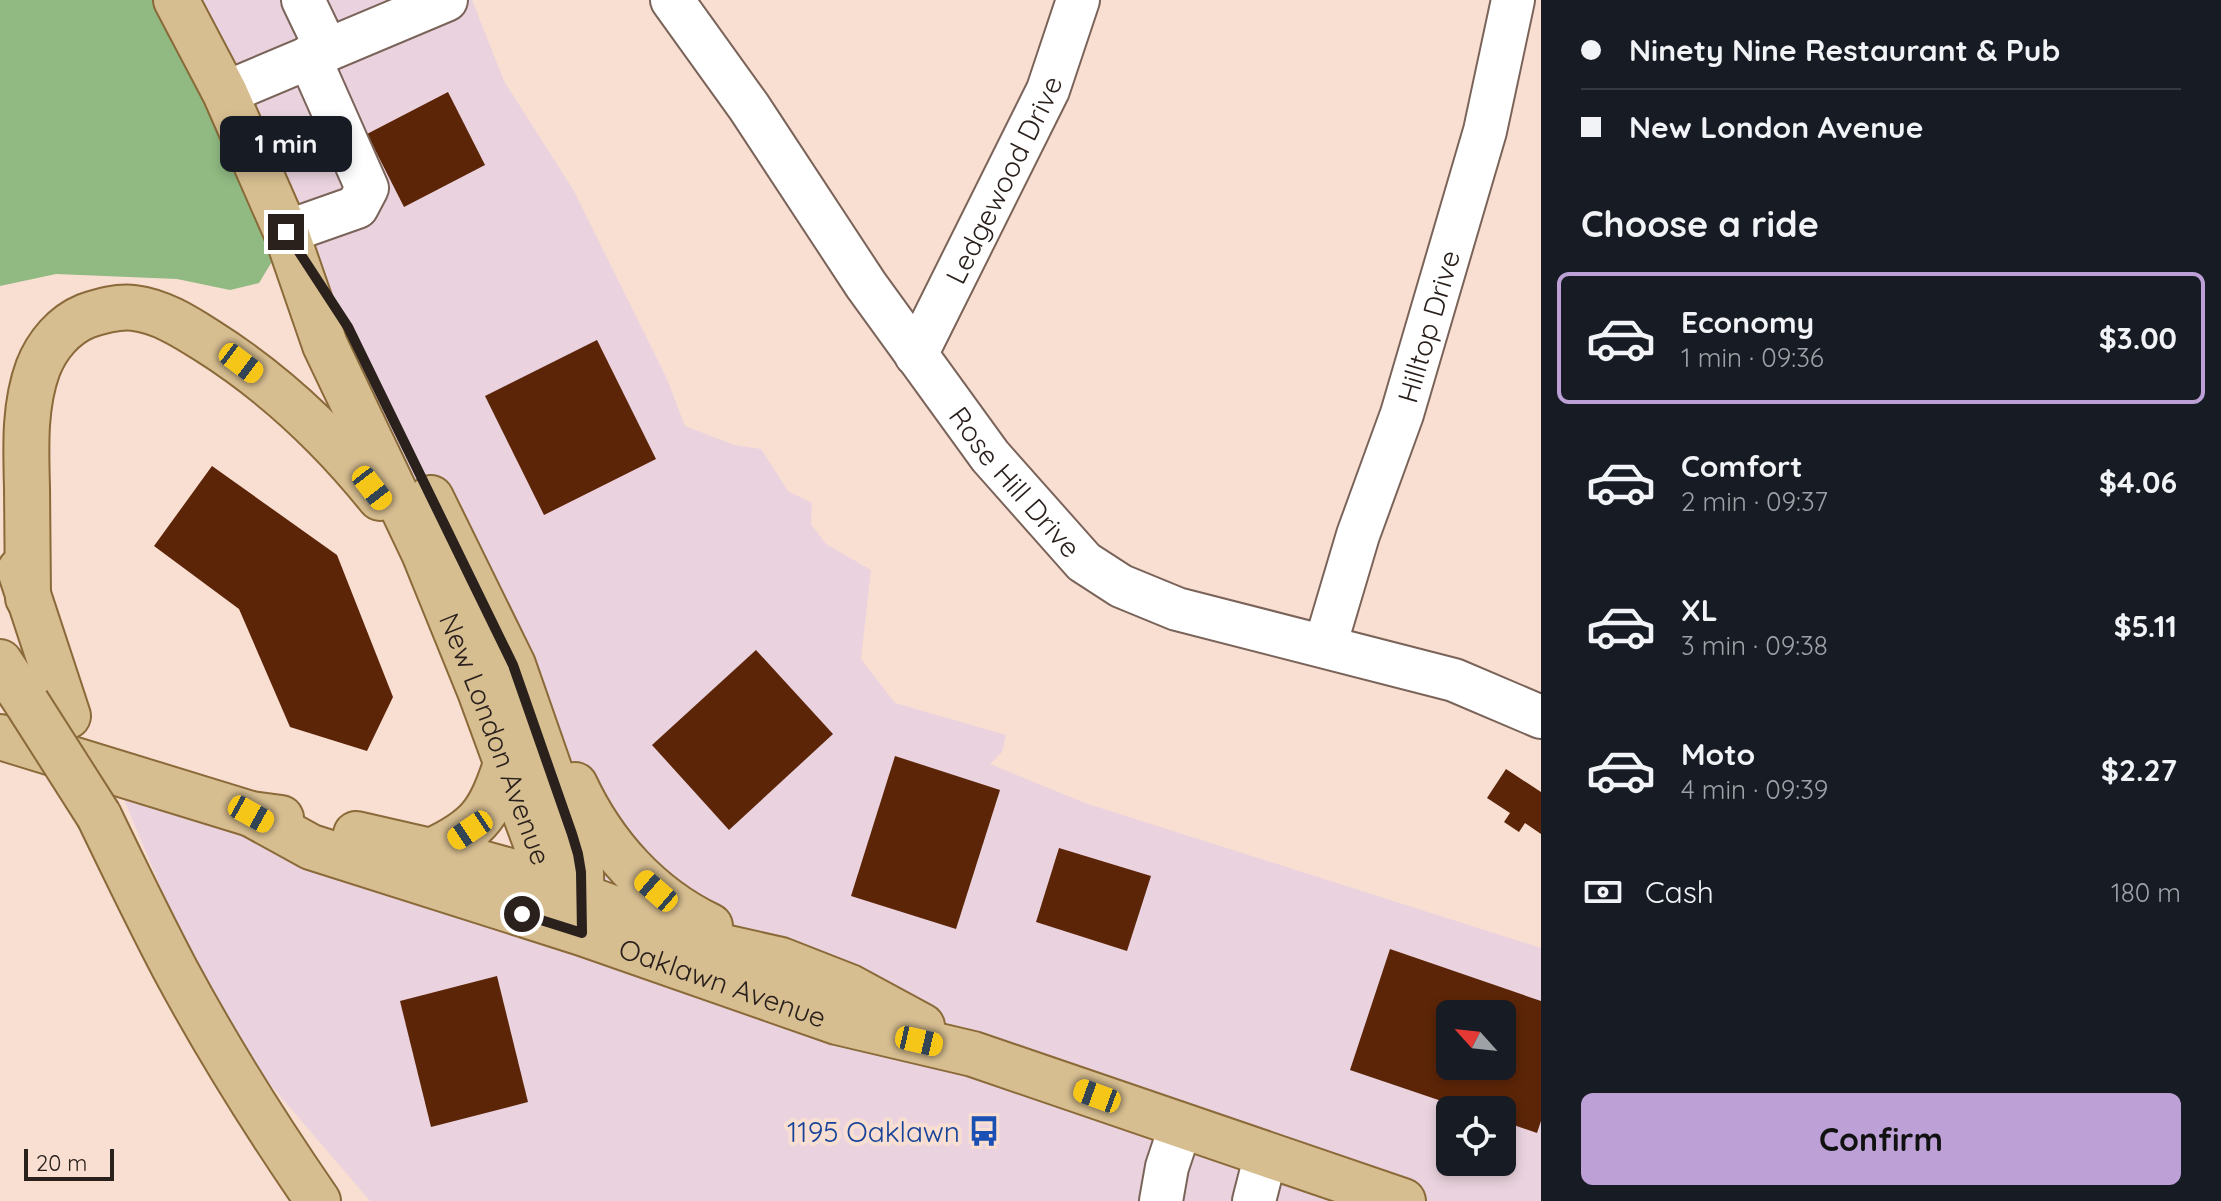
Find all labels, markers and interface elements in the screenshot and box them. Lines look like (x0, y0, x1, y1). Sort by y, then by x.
text: Ninety Nine Restaurant & Pub (1629, 31, 2060, 69)
street label: Ledgewood Drive (937, 72, 1069, 289)
text: New London Avenue (1629, 108, 1923, 146)
callout: 1 min (220, 116, 352, 172)
text: 1 min (255, 127, 318, 160)
text: Choose a ride (1581, 201, 1819, 246)
route end (268, 214, 304, 250)
street label: Hilltop Drive (1389, 246, 1467, 407)
icon: car (1585, 302, 1657, 374)
text: Economy (1681, 303, 1814, 341)
text: $3.00 (2099, 319, 2177, 357)
car (215, 339, 267, 387)
text: 1 min · 09:36 (1681, 341, 1824, 374)
street label: Rose Hill Drive (942, 399, 1089, 564)
icon: car (1585, 446, 1657, 518)
text: Comfort (1681, 447, 1802, 485)
car (348, 462, 396, 514)
text: $4.06 (2099, 463, 2177, 501)
text: 2 min · 09:37 (1681, 485, 1828, 518)
icon: car (1585, 590, 1657, 662)
text: XL (1681, 591, 1718, 629)
text: $5.11 (2114, 607, 2177, 645)
street label: New London Avenue (433, 608, 560, 869)
text: 3 min · 09:38 (1681, 629, 1828, 662)
icon: car (1585, 734, 1657, 806)
text: Moto (1681, 735, 1755, 773)
text: $2.27 (2101, 751, 2177, 789)
text: 4 min · 09:39 (1681, 773, 1828, 806)
car (224, 792, 278, 836)
car (443, 807, 497, 853)
car (630, 866, 682, 916)
icon: cash (1581, 870, 1625, 914)
text: Cash (1645, 873, 1714, 911)
text: 180 m (2111, 876, 2181, 909)
route start (504, 896, 540, 932)
street label: Oaklawn Avenue (615, 930, 831, 1034)
north arrow (1436, 1000, 1516, 1080)
map controls (1436, 1000, 1516, 1176)
car (893, 1024, 945, 1058)
car (1070, 1077, 1124, 1115)
button: Confirm (1581, 1093, 2181, 1185)
button: locate (1436, 1096, 1516, 1176)
place label: 1195 Oaklawn (787, 1114, 960, 1149)
bus stop icon: 1195 Oaklawn (967, 1114, 1001, 1148)
scale bar (24, 1145, 114, 1181)
text: 20 m (36, 1149, 87, 1177)

